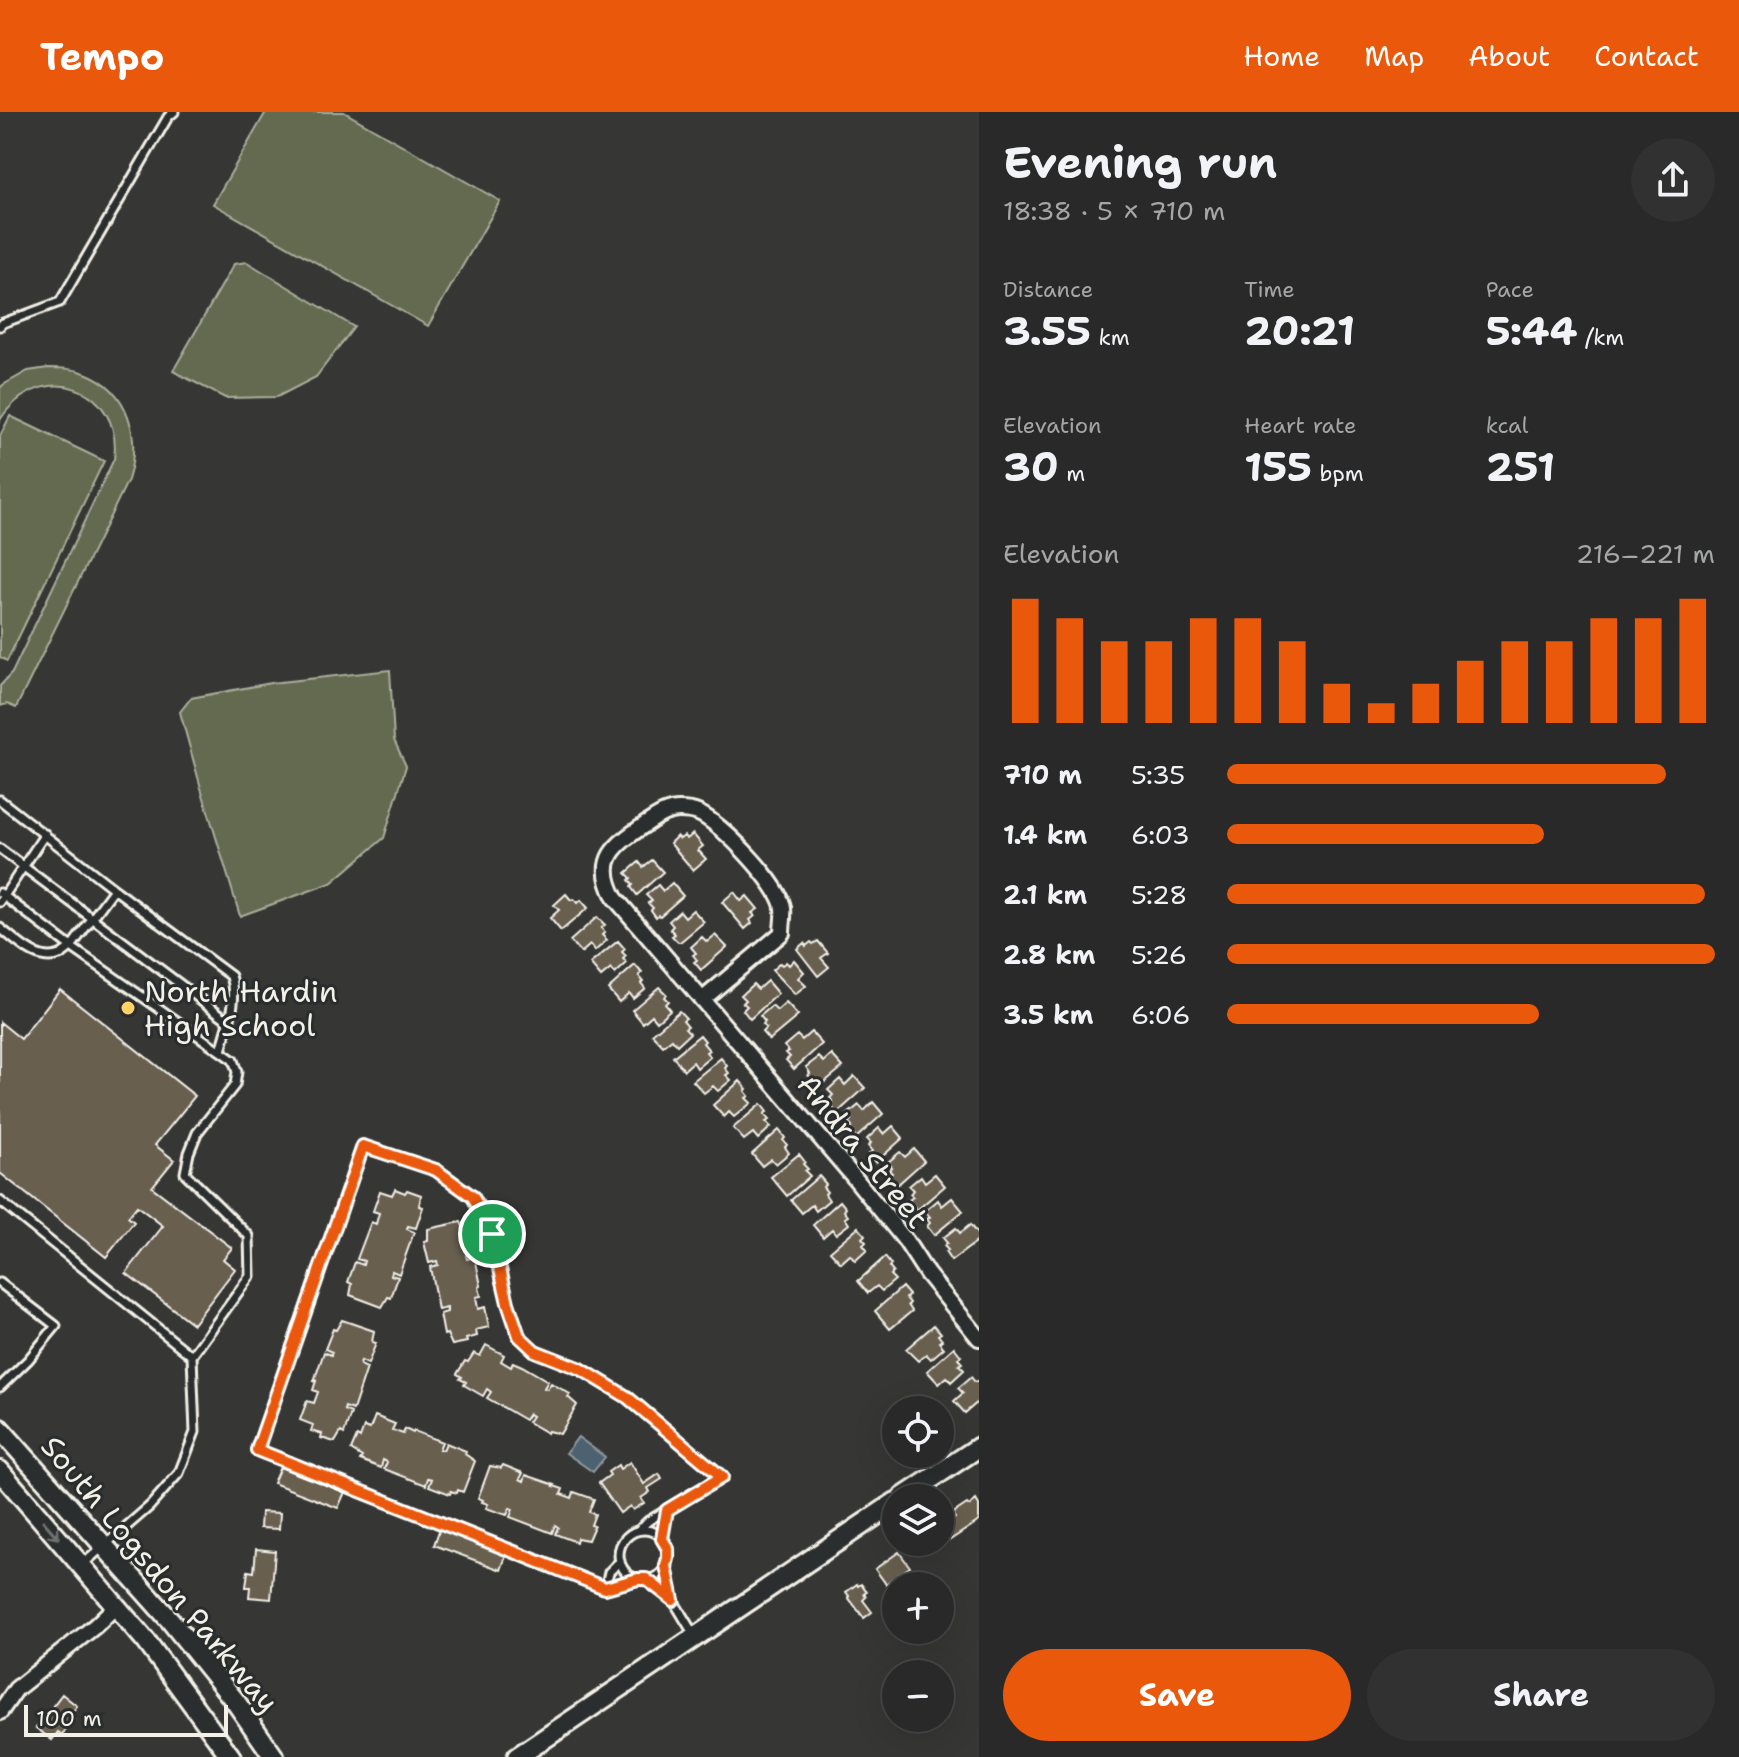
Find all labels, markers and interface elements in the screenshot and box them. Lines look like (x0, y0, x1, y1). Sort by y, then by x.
text: Tempo (40, 31, 164, 82)
text: Home (1243, 37, 1320, 75)
text: Map (1364, 37, 1424, 75)
text: About (1468, 37, 1550, 75)
text: Contact (1594, 37, 1699, 75)
text: Evening run (1003, 133, 1277, 192)
button: share (1631, 138, 1715, 222)
text: 18:38 · 5 × 710 m (1003, 193, 1225, 228)
text: Distance (1003, 275, 1093, 304)
text: Time (1244, 275, 1295, 304)
text: Pace (1486, 275, 1534, 304)
text: 3.55 (1003, 304, 1091, 358)
text: 20:21 (1244, 304, 1355, 358)
text: 5:44 (1486, 304, 1577, 358)
text: km (1091, 323, 1130, 352)
text: /km (1577, 323, 1624, 352)
text: Elevation (1003, 411, 1101, 440)
text: Heart rate (1244, 411, 1356, 440)
text: kcal (1486, 411, 1528, 440)
text: 30 (1003, 440, 1059, 494)
text: 155 (1244, 440, 1312, 494)
text: 251 (1486, 440, 1555, 494)
text: m (1059, 459, 1085, 488)
text: bpm (1312, 459, 1364, 488)
text: Elevation (1003, 536, 1119, 571)
text: 216–221 m (1576, 536, 1715, 571)
text: 710 m (1003, 757, 1082, 792)
text: 5:35 (1131, 757, 1185, 792)
text: 1.4 km (1003, 817, 1087, 852)
text: 6:03 (1131, 817, 1190, 852)
text: 2.1 km (1003, 877, 1087, 912)
text: 5:28 (1131, 877, 1187, 912)
text: 2.8 km (1003, 937, 1096, 972)
text: 5:26 (1131, 937, 1187, 972)
place label: North Hardin High School (144, 971, 337, 1046)
text: 3.5 km (1003, 997, 1094, 1032)
text: 6:06 (1131, 997, 1190, 1032)
marker: North Hardin High School (119, 999, 137, 1017)
street label: Andra Street (788, 1065, 938, 1237)
pin (458, 1200, 526, 1268)
icon: arrive (470, 1212, 514, 1256)
map controls (882, 1396, 954, 1732)
button: locate (882, 1396, 954, 1468)
street label: South Logsdon Parkway (32, 1427, 288, 1721)
button: layers (882, 1484, 954, 1556)
one-way arrow (42, 1520, 60, 1540)
button: + (882, 1572, 954, 1644)
button: Save (1003, 1649, 1351, 1741)
button: Share (1367, 1649, 1715, 1741)
button: − (882, 1660, 954, 1732)
scale bar (24, 1701, 228, 1737)
text: 100 m (36, 1704, 102, 1733)

